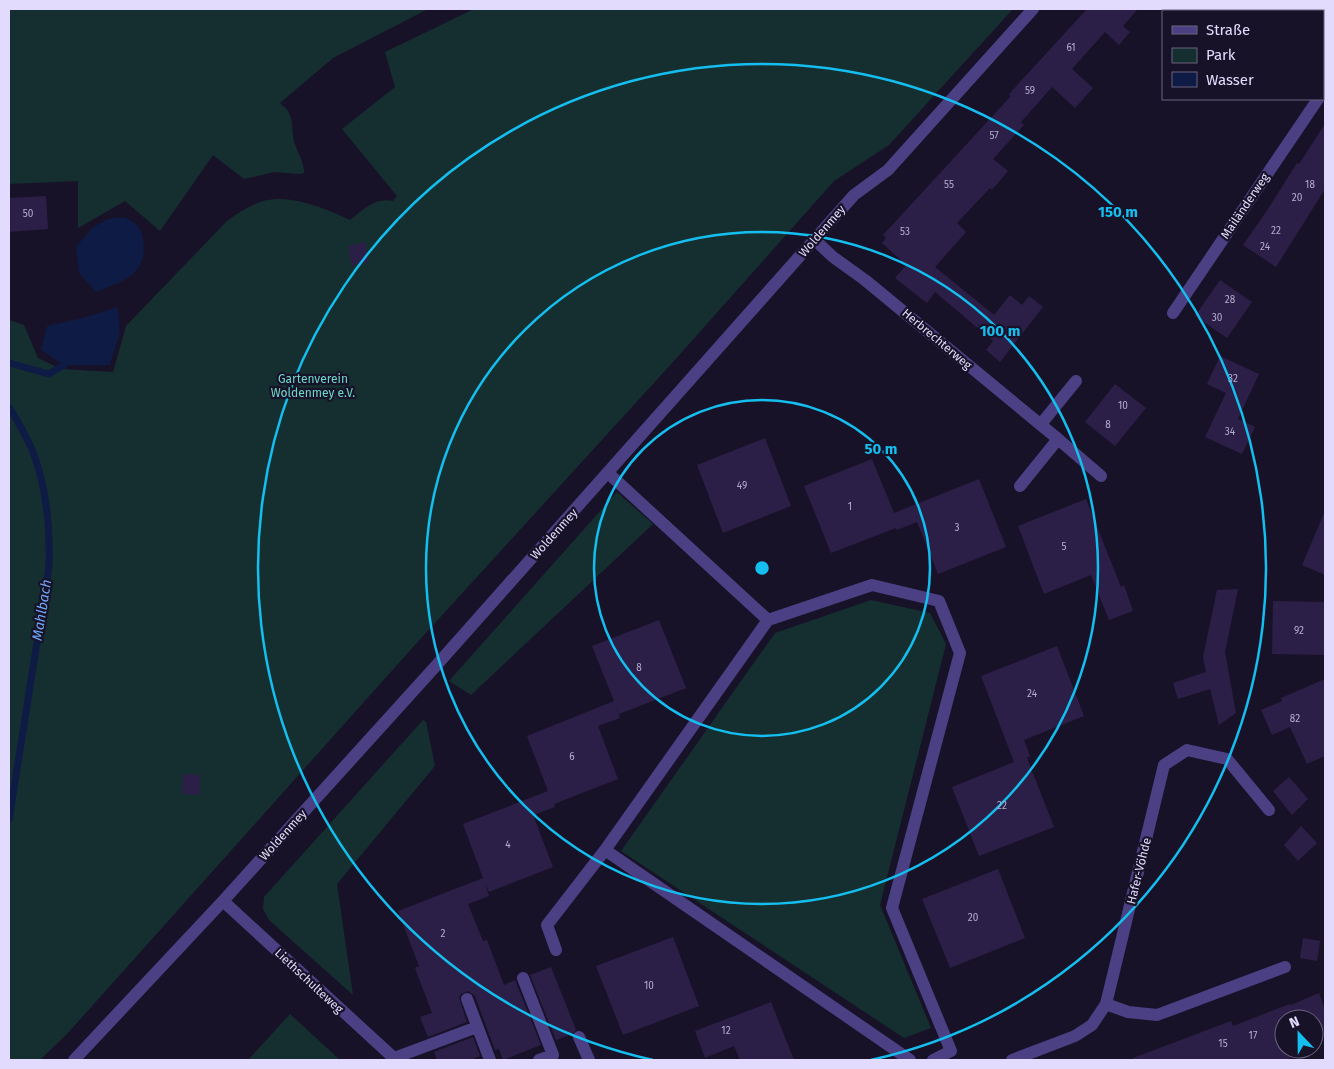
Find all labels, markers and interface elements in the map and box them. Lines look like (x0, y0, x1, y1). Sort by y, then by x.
legend (1162, 10, 1324, 100)
text: Straße (1206, 21, 1250, 39)
house number: 61 (1066, 42, 1076, 54)
text: Park (1206, 46, 1236, 64)
text: Wasser (1206, 71, 1254, 89)
house number: 59 (1025, 85, 1035, 97)
house number: 57 (989, 130, 999, 142)
street label: Mailänderweg (1218, 170, 1272, 241)
house number: 55 (944, 179, 954, 191)
house number: 18 (1305, 179, 1315, 191)
house number: 20 (1292, 192, 1303, 204)
street label: Woldenmey (796, 202, 848, 260)
text: 150 m (1098, 203, 1138, 221)
house number: 50 (23, 208, 34, 220)
house number: 22 (1271, 225, 1281, 237)
house number: 53 (900, 226, 910, 238)
house number: 24 (1260, 241, 1271, 253)
house number: 28 (1225, 294, 1236, 306)
street label: Herbrechterweg (899, 306, 975, 373)
house number: 30 (1212, 312, 1223, 324)
text: 100 m (980, 322, 1020, 340)
park label: Gartenverein Woldenmey e.V. (271, 372, 355, 400)
house number: 32 (1228, 373, 1238, 385)
house number: 10 (1118, 400, 1128, 412)
house number: 8 (1105, 419, 1111, 431)
house number: 34 (1225, 426, 1236, 438)
text: 50 m (864, 440, 898, 458)
house number: 49 (737, 480, 747, 492)
house number: 1 (848, 501, 852, 513)
street label: Woldenmey (527, 506, 581, 562)
house number: 3 (955, 522, 960, 534)
house number: 5 (1061, 541, 1067, 553)
centre of rings (753, 559, 771, 577)
water label: Mahlbach (29, 578, 55, 642)
house number: 92 (1294, 625, 1304, 637)
house number: 8 (636, 662, 642, 674)
house number: 24 (1027, 688, 1038, 700)
house number: 82 (1290, 713, 1300, 725)
house number: 6 (569, 751, 575, 763)
house number: 22 (997, 800, 1007, 812)
street label: Woldenmey (256, 807, 310, 863)
street label: Hafer-Vöhde (1124, 836, 1154, 906)
house number: 4 (505, 839, 511, 851)
house number: 20 (968, 912, 979, 924)
house number: 2 (441, 928, 446, 940)
street label: Liethschulteweg (272, 946, 347, 1017)
house number: 10 (644, 980, 654, 992)
north arrow (1274, 1009, 1324, 1059)
text: N (1287, 1013, 1302, 1032)
house number: 12 (721, 1025, 731, 1037)
house number: 17 (1249, 1030, 1258, 1042)
house number: 15 (1218, 1038, 1228, 1050)

